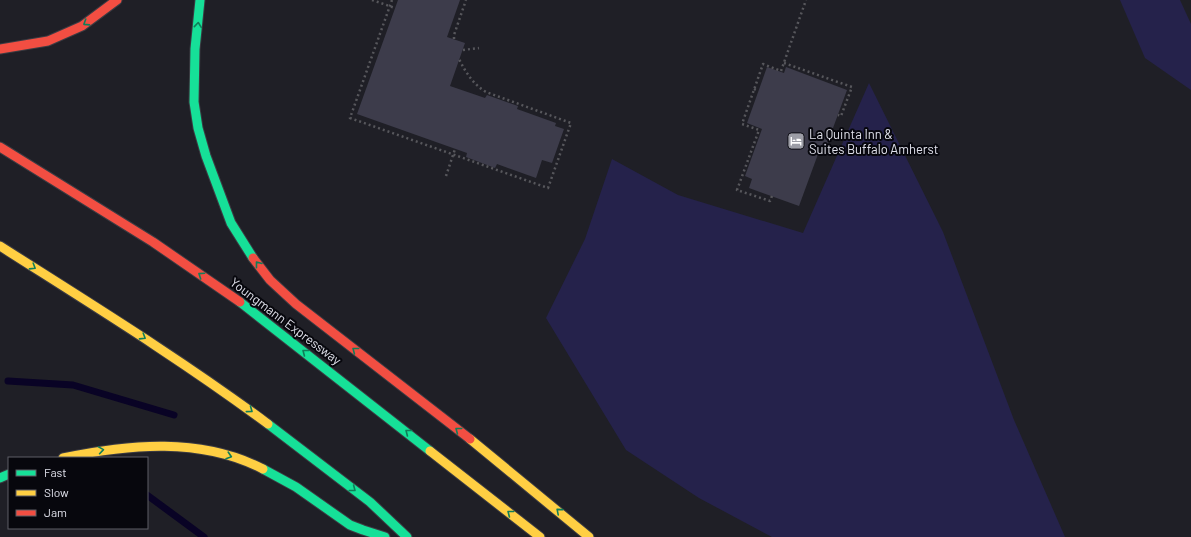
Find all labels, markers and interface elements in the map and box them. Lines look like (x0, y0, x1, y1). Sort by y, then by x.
one-way arrow (83, 18, 90, 26)
one-way arrow (193, 22, 202, 28)
place label: La Quinta Inn & Suites Buffalo Amherst (809, 126, 939, 157)
hotel icon: La Quinta Inn & Suites Buffalo Amherst (786, 131, 806, 151)
one-way arrow (29, 262, 36, 270)
one-way arrow (256, 262, 263, 269)
one-way arrow (198, 272, 205, 280)
street label: Youngmann Expressway (227, 274, 345, 368)
one-way arrow (138, 332, 145, 339)
one-way arrow (353, 348, 360, 355)
one-way arrow (303, 350, 310, 357)
one-way arrow (246, 405, 253, 413)
one-way arrow (456, 428, 463, 435)
one-way arrow (405, 430, 412, 437)
one-way arrow (98, 446, 104, 455)
one-way arrow (225, 452, 232, 460)
legend (8, 457, 148, 529)
text: Fast (44, 465, 67, 479)
one-way arrow (349, 484, 356, 491)
text: Slow (44, 485, 69, 499)
text: Jam (44, 505, 67, 519)
one-way arrow (557, 509, 564, 516)
one-way arrow (507, 510, 514, 517)

